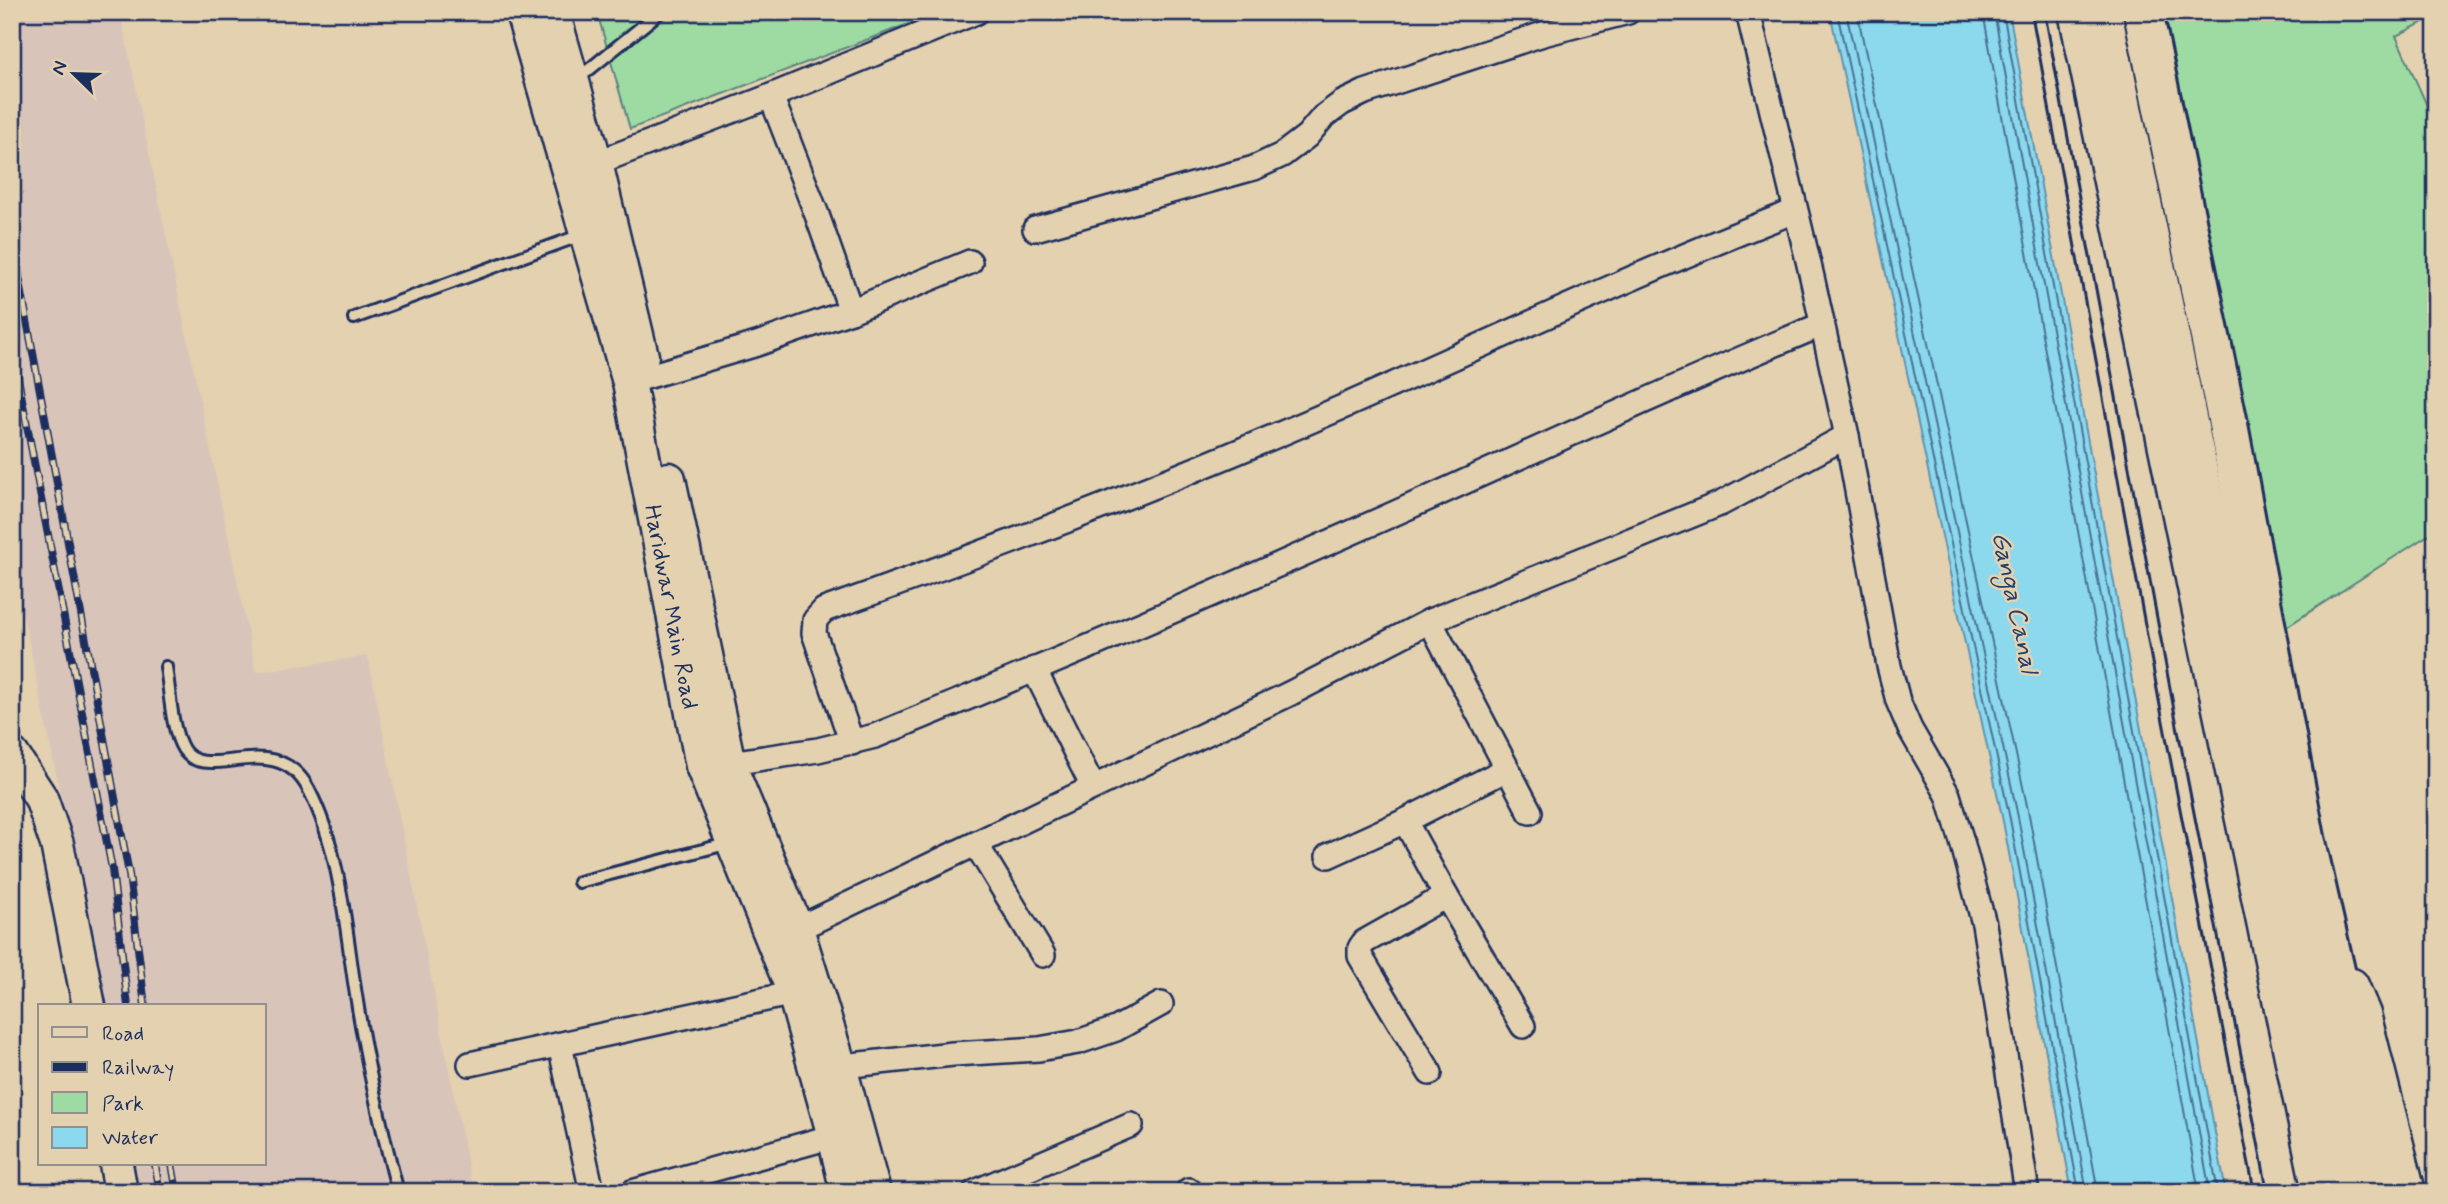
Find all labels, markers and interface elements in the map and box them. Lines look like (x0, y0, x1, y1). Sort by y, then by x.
north arrow (38, 38, 108, 108)
text: N (46, 57, 74, 79)
street label: Haridwar Main Road (636, 502, 705, 712)
water label: Ganga Canal (1981, 529, 2046, 680)
legend (38, 1004, 266, 1166)
text: Road (102, 1020, 144, 1048)
text: Railway (102, 1054, 174, 1082)
text: Park (102, 1090, 144, 1118)
text: Water (102, 1124, 158, 1152)

